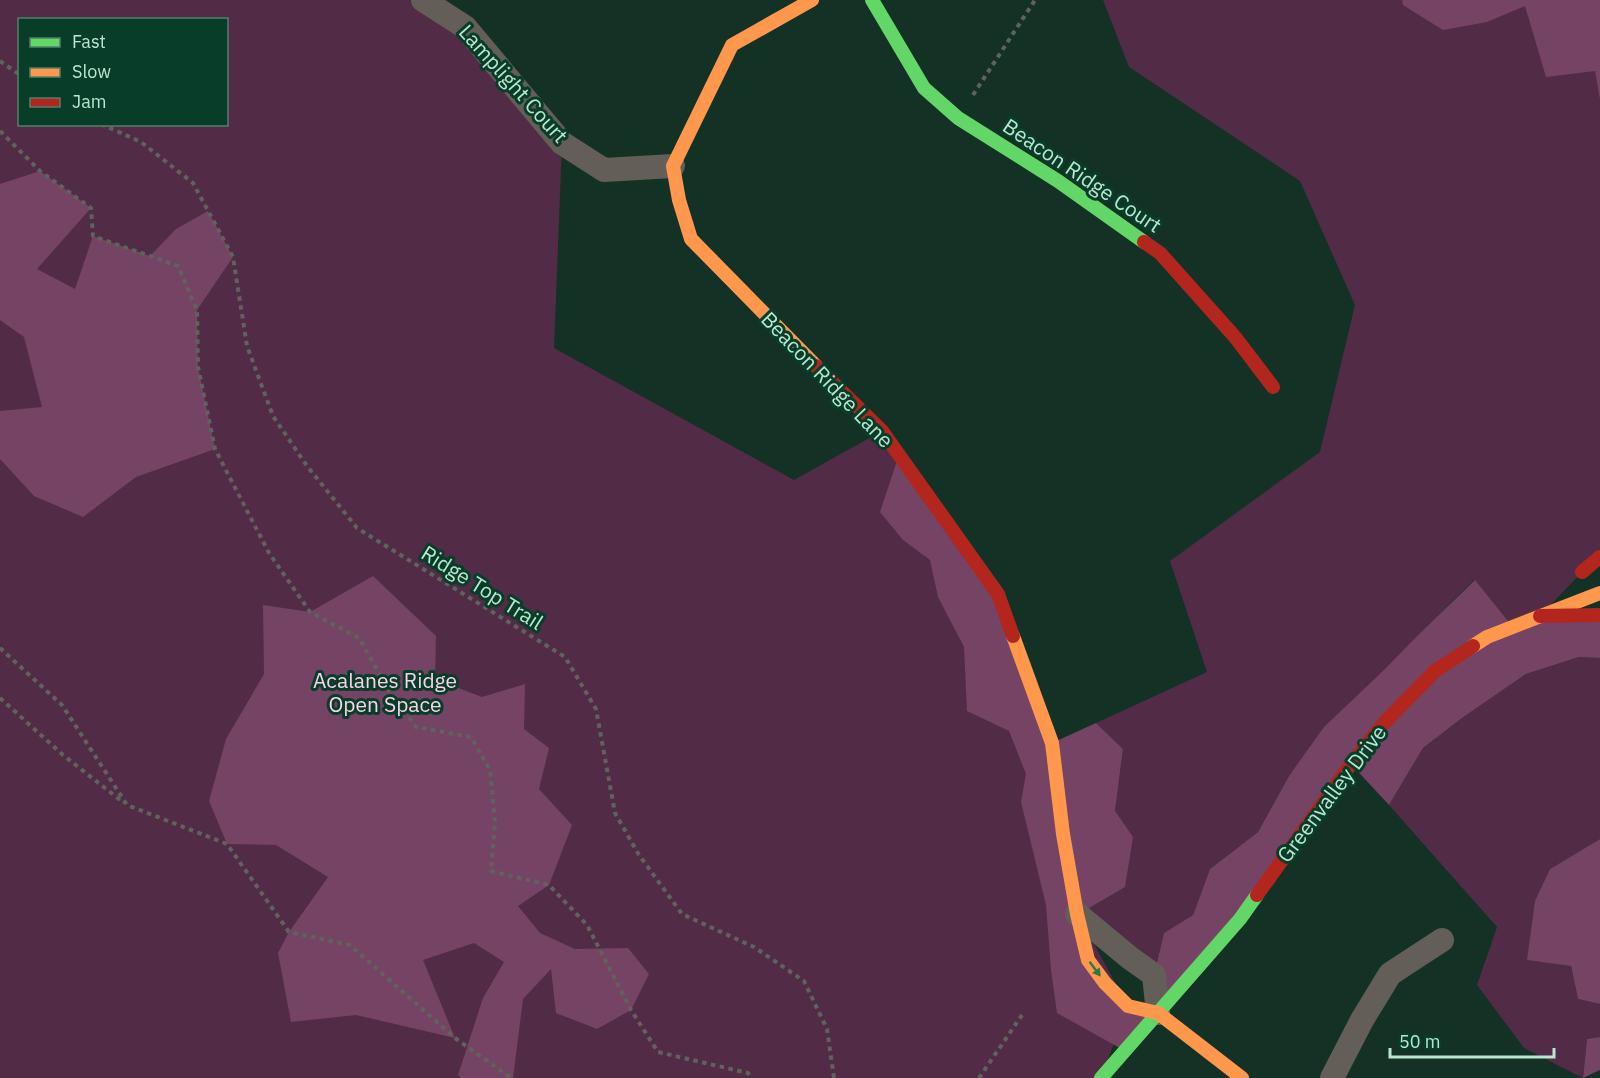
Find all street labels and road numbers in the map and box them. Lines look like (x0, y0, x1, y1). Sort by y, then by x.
street label: Lamplight Court (453, 18, 574, 149)
street label: Beacon Ridge Court (998, 112, 1167, 239)
street label: Beacon Ridge Lane (755, 305, 900, 453)
street label: Ridge Top Trail (416, 539, 549, 636)
street label: Greenvalley Drive (1270, 719, 1392, 868)

